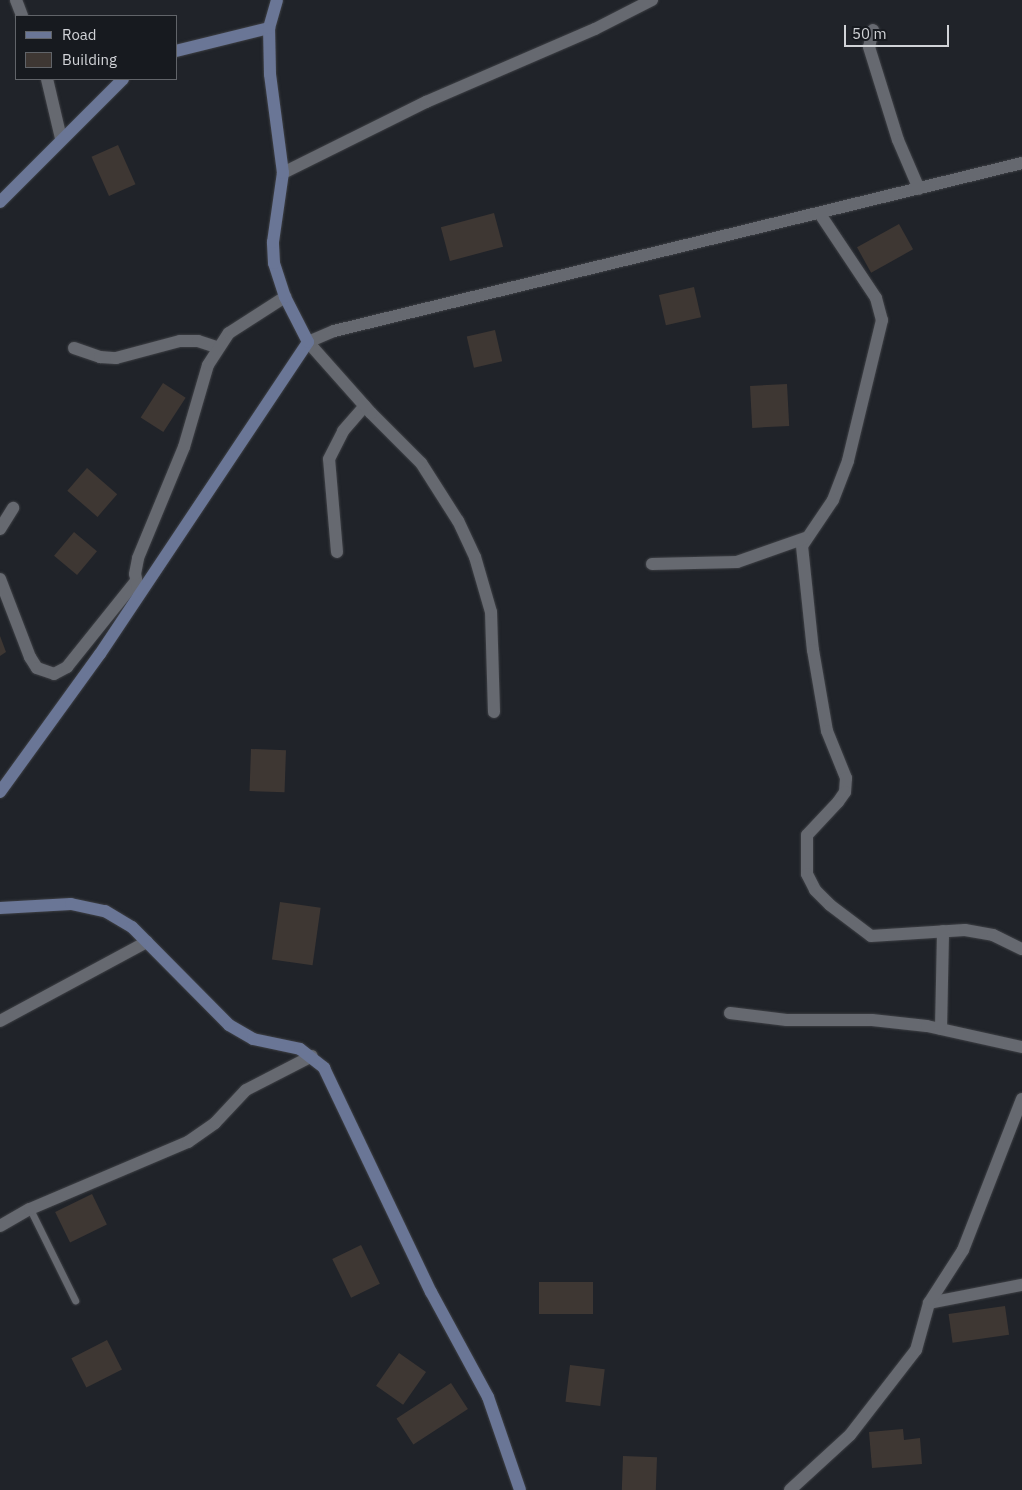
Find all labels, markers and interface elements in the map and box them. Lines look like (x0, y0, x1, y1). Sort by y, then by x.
legend (15, 15, 178, 80)
scale bar (847, 15, 952, 47)
text: 50 m (852, 24, 887, 43)
text: Road (62, 25, 97, 44)
text: Building (62, 50, 117, 69)

